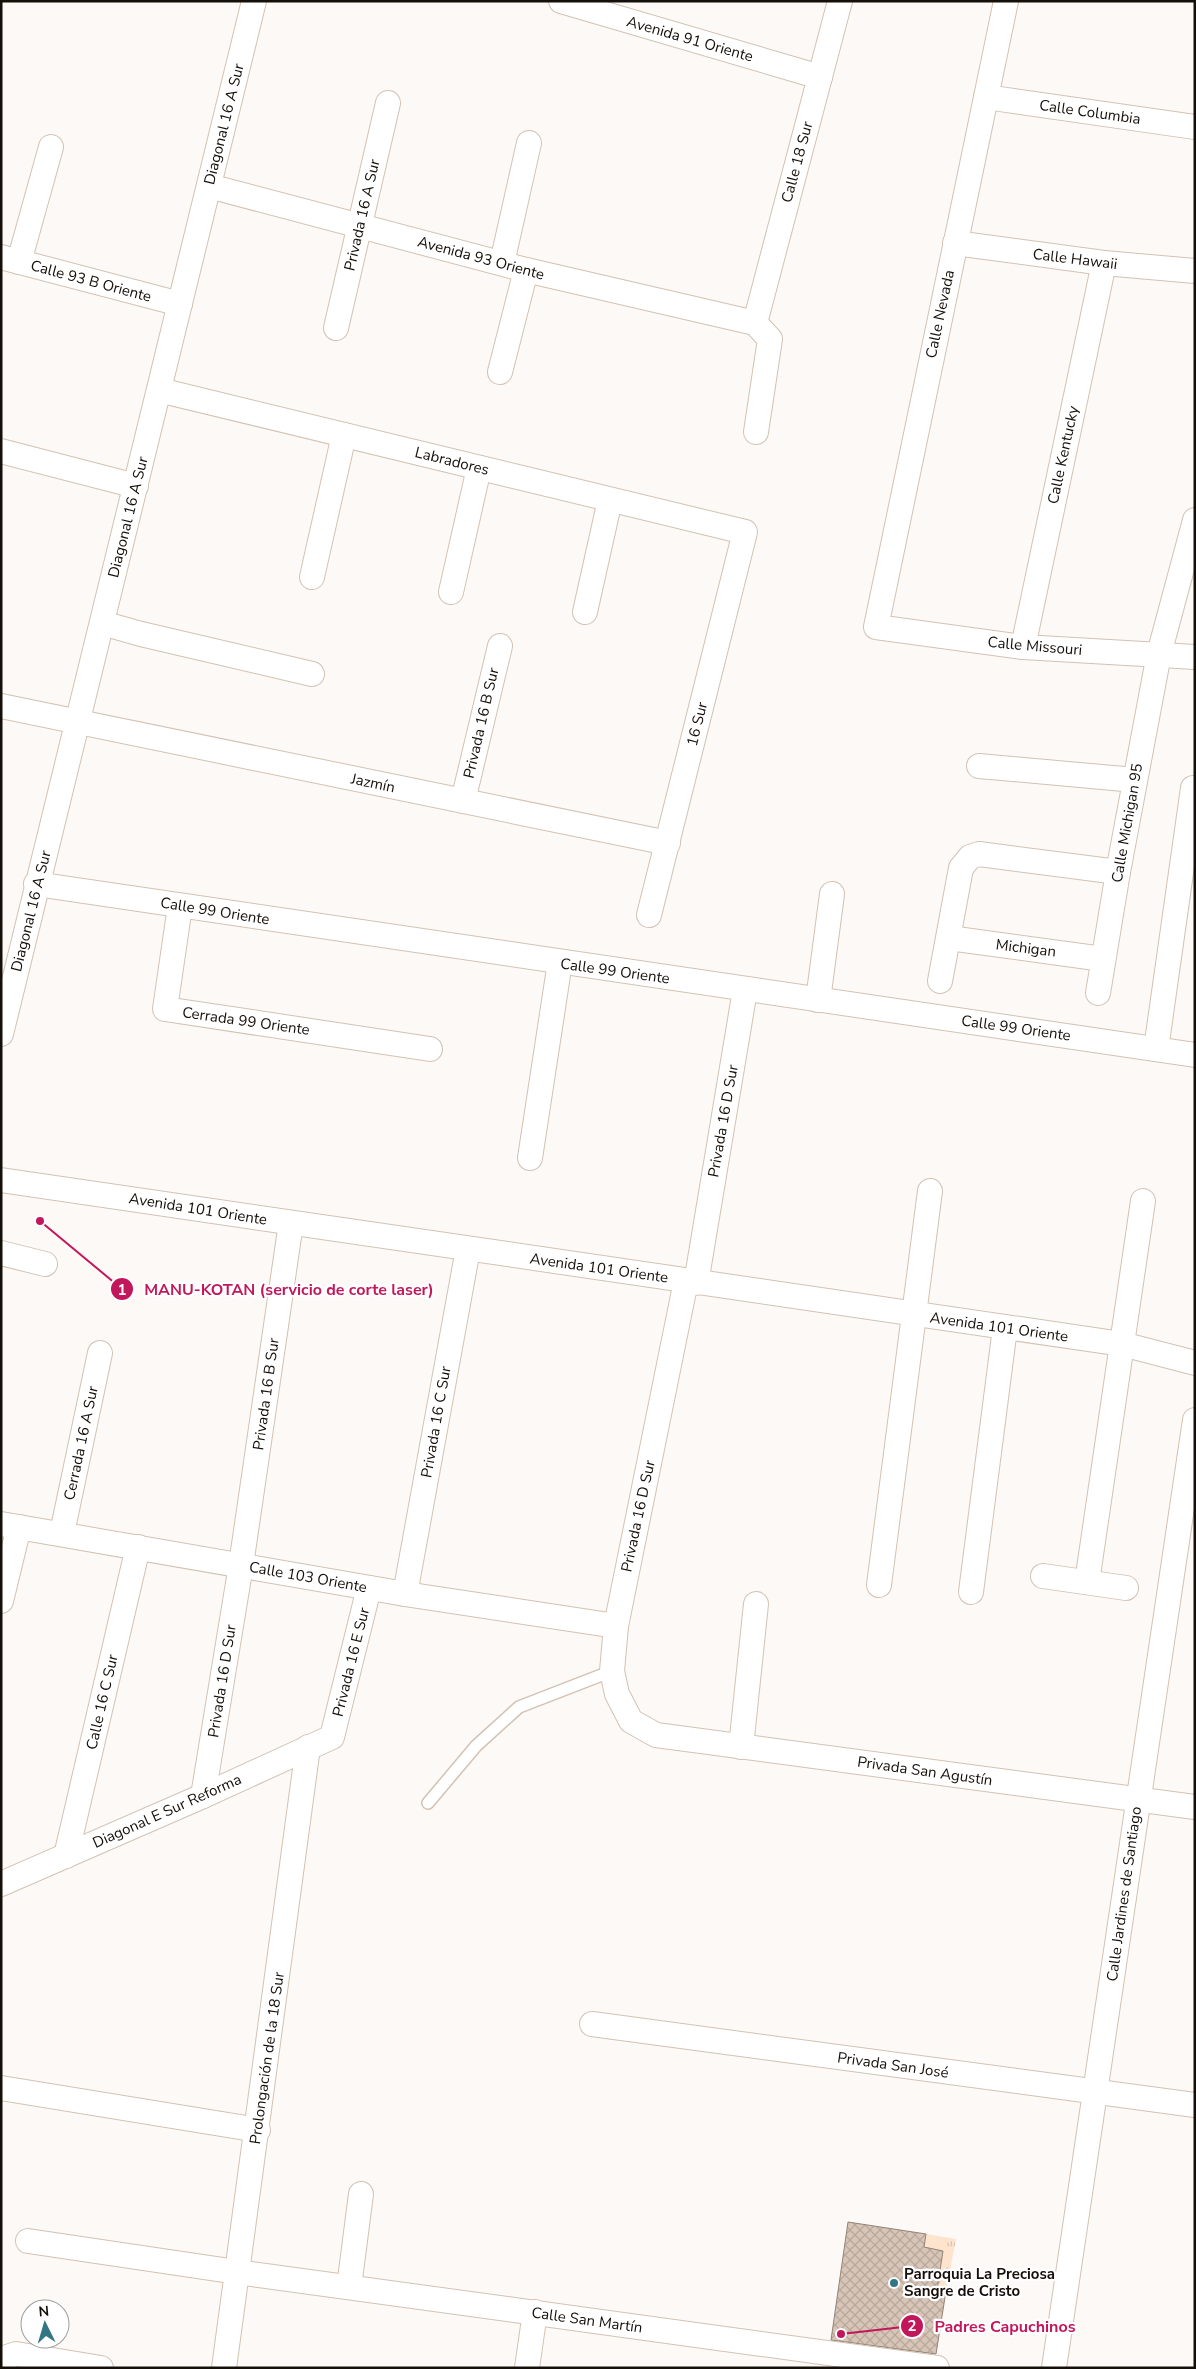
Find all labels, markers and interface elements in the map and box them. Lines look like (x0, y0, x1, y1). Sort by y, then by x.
street label: Avenida 91 Oriente (624, 11, 756, 67)
street label: Diagonal 16 A Sur (199, 61, 249, 187)
street label: Calle Columbia (1038, 95, 1142, 129)
street label: Calle 18 Sur (777, 119, 818, 205)
street label: Privada 16 A Sur (339, 157, 385, 273)
street label: Avenida 93 Oriente (415, 231, 547, 285)
street label: Calle Hawaii (1032, 244, 1118, 274)
street label: Calle 93 B Oriente (28, 255, 154, 307)
street label: Calle Nevada (921, 268, 959, 360)
street label: Calle Kentucky (1043, 404, 1083, 506)
street label: Labradores (413, 442, 491, 480)
street label: Diagonal 16 A Sur (103, 454, 153, 580)
street label: Calle Missouri (987, 632, 1083, 660)
street label: Privada 16 B Sur (459, 665, 504, 780)
street label: 16 Sur (682, 699, 712, 748)
street label: Calle Michigan 95 (1107, 762, 1147, 884)
street label: Jazmín (348, 768, 397, 797)
street label: Diagonal 16 A Sur (6, 848, 56, 974)
street label: Calle 99 Oriente (159, 892, 271, 930)
street label: Michigan (995, 934, 1057, 962)
street label: Calle 99 Oriente (559, 953, 671, 989)
street label: Cerrada 99 Oriente (181, 1002, 311, 1040)
street label: Calle 99 Oriente (960, 1010, 1072, 1046)
street label: Privada 16 D Sur (703, 1062, 743, 1179)
street label: Avenida 101 Oriente (128, 1188, 268, 1230)
street label: Avenida 101 Oriente (529, 1248, 670, 1288)
callout: MANU-KOTAN (servicio de corte laser) (110, 1274, 444, 1305)
text: MANU-KOTAN (servicio de corte laser) (144, 1279, 434, 1301)
text: 1 (117, 1280, 127, 1300)
street label: Avenida 101 Oriente (929, 1307, 1070, 1347)
street label: Privada 16 B Sur (248, 1336, 284, 1451)
street label: Privada 16 C Sur (416, 1364, 456, 1479)
street label: Cerrada 16 A Sur (59, 1383, 103, 1502)
street label: Privada 16 D Sur (616, 1457, 660, 1574)
street label: Calle 103 Oriente (248, 1557, 368, 1597)
street label: Privada 16 E Sur (328, 1605, 374, 1719)
street label: Privada 16 D Sur (203, 1622, 241, 1739)
street label: Calle 16 C Sur (81, 1652, 123, 1752)
street label: Privada San Agustín (856, 1752, 994, 1790)
street label: Diagonal E Sur Reforma (89, 1769, 245, 1853)
street label: Calle Jardines de Santiago (1102, 1805, 1146, 1983)
street label: Prolongación de la 18 Sur (245, 1970, 289, 2145)
street label: Privada San José (836, 2047, 950, 2083)
place label: Parroquia La Preciosa Sangre de Cristo (904, 2264, 1055, 2301)
marker: Parroquia La Preciosa Sangre de Cristo (888, 2277, 900, 2289)
north arrow (20, 2299, 70, 2349)
text: N (38, 2302, 50, 2321)
street label: Calle San Martín (530, 2302, 644, 2338)
callout: Padres Capuchinos (899, 2310, 1085, 2341)
text: 2 (907, 2316, 917, 2336)
text: Padres Capuchinos (935, 2316, 1076, 2338)

